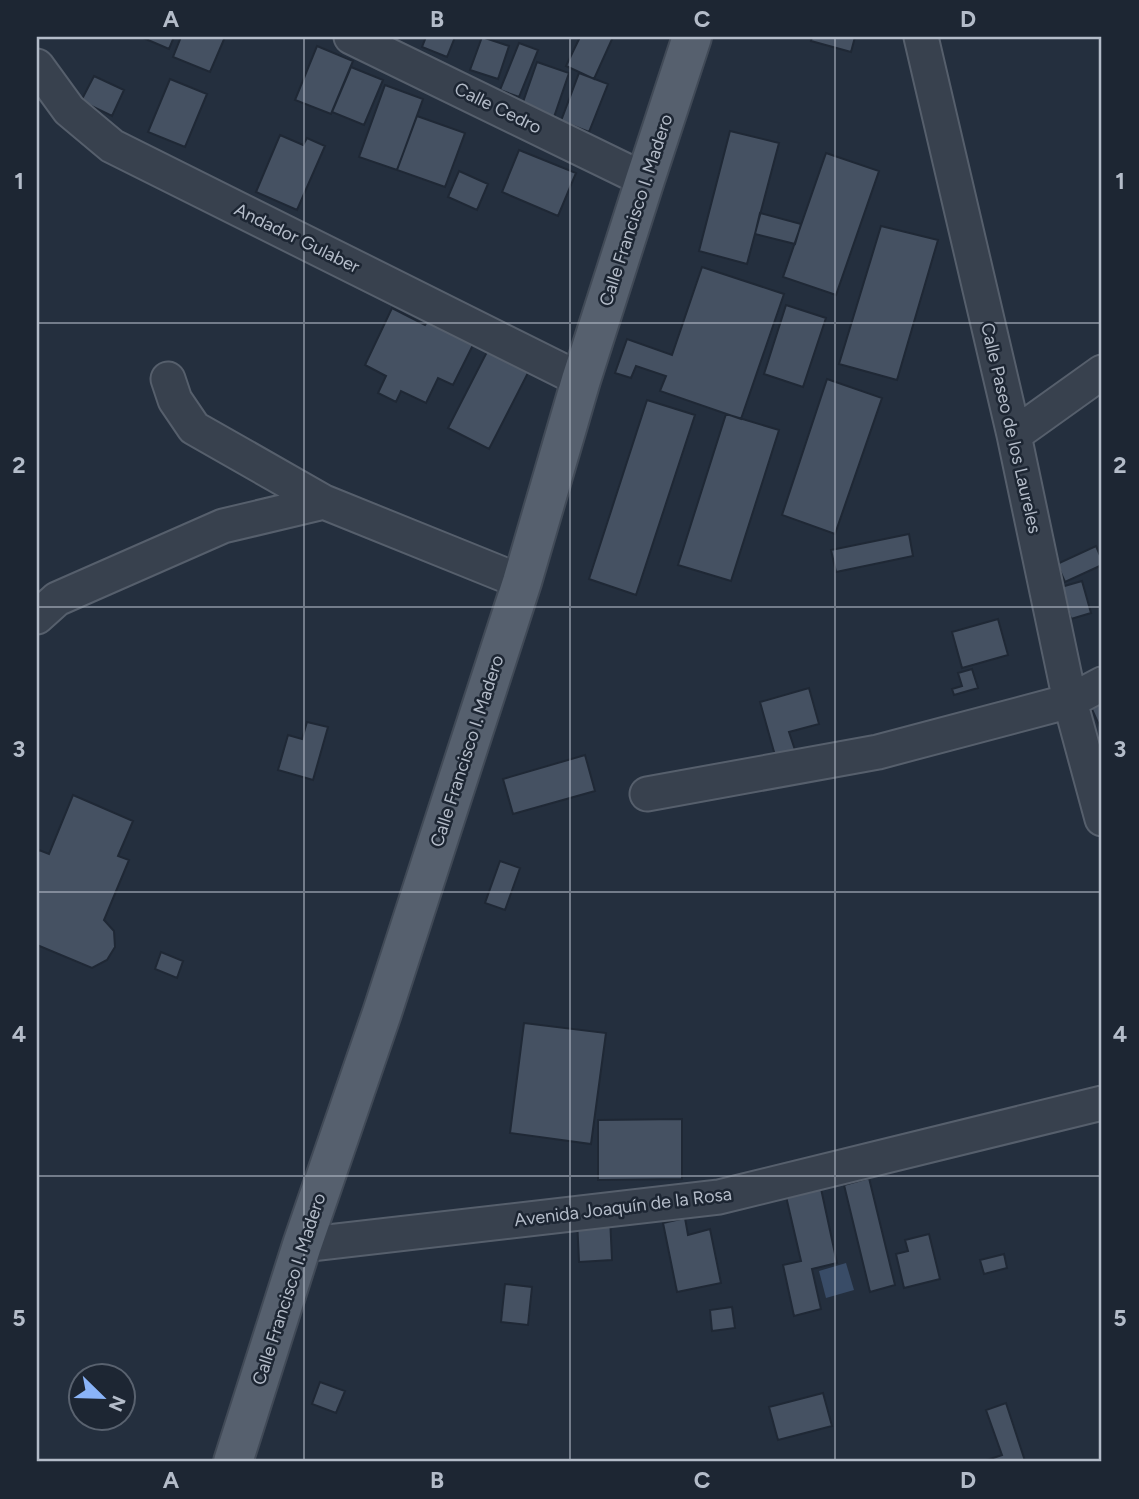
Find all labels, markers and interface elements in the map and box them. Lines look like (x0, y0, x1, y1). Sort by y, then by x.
text: A (163, 5, 180, 33)
text: B (430, 5, 444, 33)
text: C (694, 5, 711, 33)
text: D (960, 5, 976, 33)
street label: Calle Cedro (451, 77, 545, 139)
street label: Calle Francisco I. Madero (595, 111, 677, 309)
text: 1 (14, 167, 24, 195)
text: 1 (1115, 167, 1125, 195)
street label: Andador Gulaber (231, 198, 363, 278)
street label: Calle Paseo de los Laureles (976, 320, 1046, 536)
text: 2 (12, 451, 26, 479)
text: 2 (1113, 451, 1127, 479)
street label: Calle Francisco I. Madero (426, 652, 508, 850)
text: 3 (13, 735, 25, 763)
text: 3 (1114, 735, 1126, 763)
text: 4 (12, 1020, 26, 1048)
text: 4 (1113, 1020, 1127, 1048)
street label: Avenida Joaquín de la Rosa (513, 1183, 733, 1231)
street label: Calle Francisco I. Madero (248, 1190, 330, 1388)
text: 5 (12, 1304, 26, 1332)
text: 5 (1113, 1304, 1127, 1332)
north arrow (66, 1362, 136, 1432)
text: N (104, 1392, 131, 1415)
text: A (163, 1466, 180, 1494)
text: B (430, 1466, 444, 1494)
text: C (694, 1466, 711, 1494)
text: D (960, 1466, 976, 1494)

